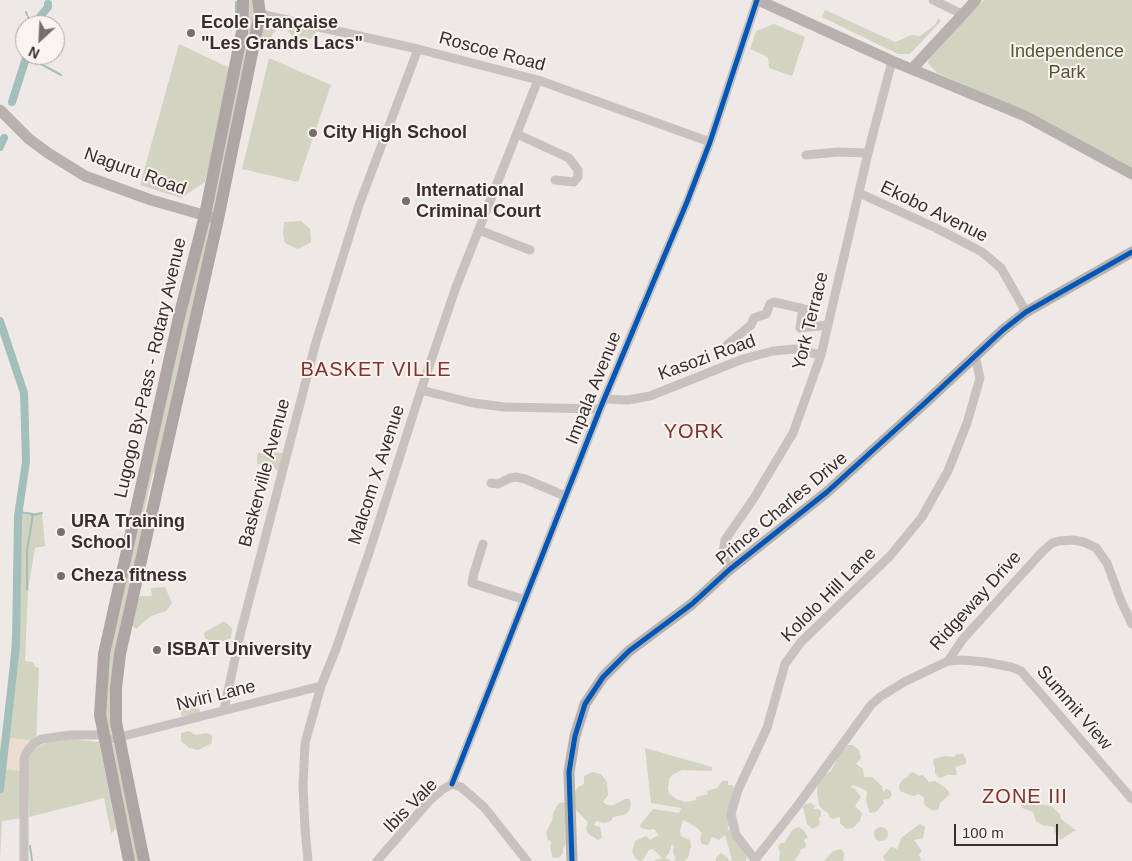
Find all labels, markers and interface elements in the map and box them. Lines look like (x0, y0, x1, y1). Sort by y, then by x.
place label: Ecole Française "Les Grands Lacs" (201, 12, 363, 54)
north arrow (15, 15, 65, 65)
marker: Ecole Française "Les Grands Lacs" (185, 27, 197, 39)
street label: Roscoe Road (437, 27, 547, 77)
park label: Independence Park (1010, 41, 1124, 84)
text: N (26, 43, 42, 62)
place label: City High School (323, 122, 467, 144)
marker: City High School (307, 127, 319, 139)
street label: Naguru Road (81, 144, 189, 200)
street label: Ekobo Avenue (877, 177, 991, 247)
place label: International Criminal Court (416, 180, 541, 222)
marker: International Criminal Court (400, 195, 412, 207)
street label: Lugogo By-Pass - Rotary Avenue (110, 236, 192, 500)
street label: York Terrace (788, 270, 834, 372)
street label: Impala Avenue (562, 328, 626, 448)
street label: Kasozi Road (655, 330, 759, 386)
district label: BASKET VILLE (299, 358, 453, 382)
street label: Baskerville Avenue (235, 396, 295, 550)
street label: Malcom X Avenue (344, 402, 410, 548)
district label: YORK (663, 420, 725, 444)
street label: Prince Charles Drive (712, 448, 852, 570)
place label: URA Training School (71, 511, 185, 554)
marker: URA Training School (55, 526, 67, 538)
street label: Kololo Hill Lane (777, 543, 881, 647)
street label: Ridgeway Drive (926, 547, 1026, 655)
place label: Cheza fitness (71, 565, 187, 587)
marker: Cheza fitness (55, 570, 67, 582)
place label: ISBAT University (167, 639, 312, 661)
marker: ISBAT University (151, 644, 163, 656)
street label: Summit View (1032, 661, 1116, 755)
street label: Nviri Lane (174, 676, 258, 716)
street label: Ibis Vale (379, 774, 443, 838)
district label: ZONE III (981, 785, 1069, 809)
scale bar (957, 814, 1061, 846)
text: 100 m (962, 824, 1004, 841)

